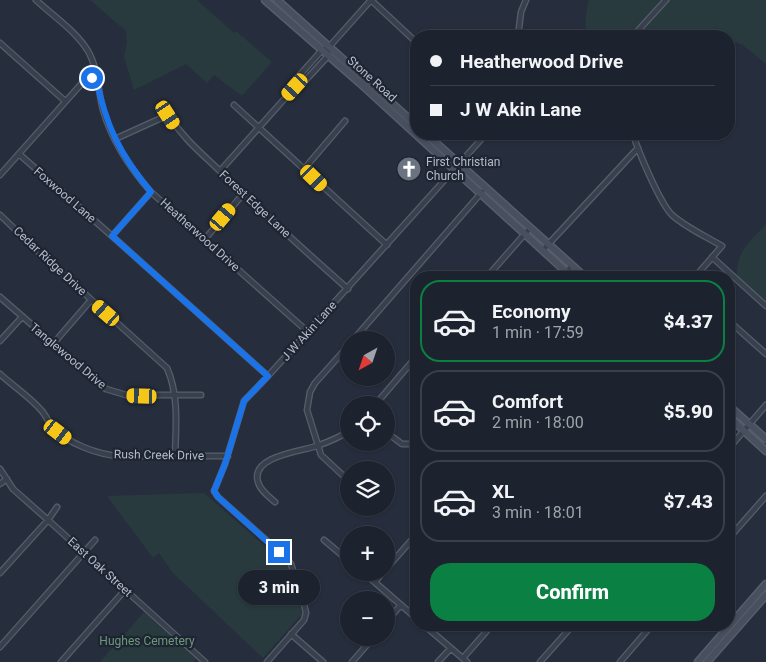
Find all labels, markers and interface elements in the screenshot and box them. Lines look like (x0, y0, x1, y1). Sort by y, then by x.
text: Heatherwood Drive (460, 50, 623, 73)
street label: Stone Road (345, 53, 399, 105)
route start (81, 67, 103, 89)
car (279, 71, 310, 103)
car (153, 98, 182, 132)
text: J W Akin Lane (460, 98, 581, 121)
place label: First Christian Church (426, 155, 500, 183)
church icon: First Christian Church (396, 156, 422, 182)
car (297, 162, 330, 194)
street label: Foxwood Lane (31, 164, 99, 226)
street label: Forest Edge Lane (216, 167, 294, 241)
street label: Heatherwood Drive (157, 196, 243, 274)
car (207, 201, 238, 233)
street label: Cedar Ridge Drive (11, 224, 89, 298)
car (89, 297, 122, 329)
street label: J W Akin Lane (278, 298, 340, 364)
icon: car (432, 299, 477, 344)
text: Economy (492, 300, 571, 323)
text: $4.37 (664, 310, 713, 333)
street label: Tanglewood Drive (27, 320, 109, 392)
text: 1 min · 17:59 (492, 323, 584, 342)
north arrow (340, 331, 395, 386)
map controls (340, 331, 395, 646)
car (126, 388, 157, 404)
icon: car (432, 389, 477, 434)
text: Comfort (492, 390, 563, 413)
button: locate (340, 396, 395, 451)
text: $5.90 (664, 400, 713, 423)
text: 2 min · 18:00 (492, 413, 584, 432)
car (41, 417, 74, 447)
street label: Rush Creek Drive (114, 447, 204, 463)
button: layers (340, 461, 395, 516)
icon: car (432, 479, 477, 524)
text: XL (492, 480, 514, 503)
text: $7.43 (664, 490, 713, 513)
text: 3 min · 18:01 (492, 503, 584, 522)
button: + (340, 526, 395, 581)
street label: East Oak Street (65, 534, 135, 600)
route end (268, 541, 290, 563)
button: Confirm (430, 563, 715, 621)
callout: 3 min (238, 570, 320, 604)
text: 3 min (259, 578, 299, 597)
button: − (340, 591, 395, 646)
park label: Hughes Cemetery (99, 634, 195, 648)

